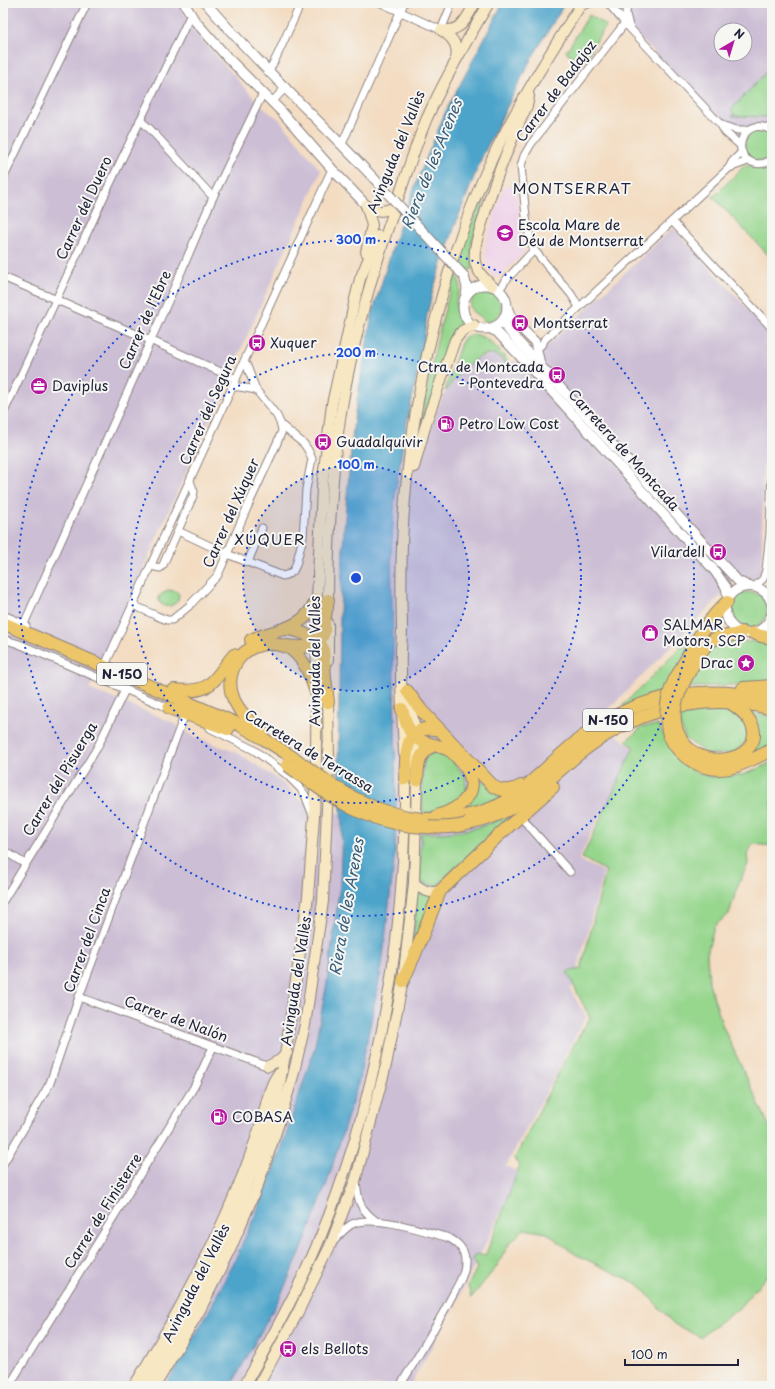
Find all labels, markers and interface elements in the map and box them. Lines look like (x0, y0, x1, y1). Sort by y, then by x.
north arrow (713, 22, 753, 62)
text: N (731, 24, 748, 43)
street label: Carrer de Badajoz (510, 35, 601, 146)
street label: Avinguda del Vallès (361, 87, 430, 216)
water label: Riera de les Arenes (394, 94, 468, 232)
street label: Carrer del Duero (50, 152, 117, 263)
district label: MONTSERRAT (512, 176, 632, 199)
place label: Escola Mare de Déu de Montserrat (518, 214, 644, 251)
school or university icon: Escola Mare de Déu de Montserrat (495, 223, 515, 243)
text: 300 m (336, 230, 376, 248)
street label: Carrer de l'Ebre (113, 266, 176, 373)
place label: Montserrat (533, 312, 608, 333)
bus stop icon: Montserrat (510, 313, 530, 333)
place label: Xuquer (270, 332, 317, 353)
bus stop icon: Xuquer (247, 333, 267, 353)
text: 200 m (336, 343, 376, 361)
street label: Carrer del Segura (174, 351, 241, 468)
place label: Ctra. de Montcada - Pontevedra (418, 356, 545, 393)
bus stop icon: Ctra. de Montcada - Pontevedra (547, 365, 567, 385)
place label: Daviplus (52, 375, 108, 396)
office icon: Daviplus (29, 376, 49, 396)
street label: Carretera de Montcada (564, 384, 685, 515)
place label: Petro Low Cost (459, 413, 559, 434)
fuel station icon: Petro Low Cost (436, 414, 456, 434)
place label: Guadalquivir (336, 431, 423, 452)
bus stop icon: Guadalquivir (313, 432, 333, 452)
street label: Carrer del Xúquer (197, 454, 264, 571)
text: 100 m (337, 455, 375, 473)
district label: XÚQUER (234, 527, 306, 550)
place label: Vilardell (650, 541, 705, 562)
bus stop icon: Vilardell (708, 542, 728, 562)
centre of rings (349, 571, 363, 585)
street label: Avinguda del Vallès (304, 596, 325, 726)
place label: SALMAR Motors, SCP (663, 614, 746, 651)
shop icon: SALMAR Motors, SCP (640, 623, 660, 643)
place label: Drac (700, 652, 733, 673)
place icon: Drac (736, 653, 756, 673)
road number: N-150 (97, 663, 147, 685)
street label: Carretera de Terrassa (241, 704, 378, 798)
road number: N-150 (583, 709, 633, 731)
street label: Carrer del Pisuerga (17, 717, 102, 840)
water label: Riera de les Arenes (322, 835, 369, 977)
street label: Carrer del Cinca (58, 884, 115, 995)
street label: Avinguda del Vallès (275, 915, 316, 1047)
street label: Carrer de Nalón (121, 990, 231, 1047)
place label: COBASA (232, 1106, 293, 1127)
fuel station icon: COBASA (209, 1107, 229, 1127)
street label: Carrer de Finisterre (58, 1149, 147, 1273)
street label: Avinguda del Vallès (156, 1220, 235, 1346)
place label: els Bellots (301, 1338, 369, 1359)
bus stop icon: els Bellots (278, 1339, 298, 1359)
scale bar (625, 1341, 738, 1367)
text: 100 m (631, 1345, 668, 1363)

